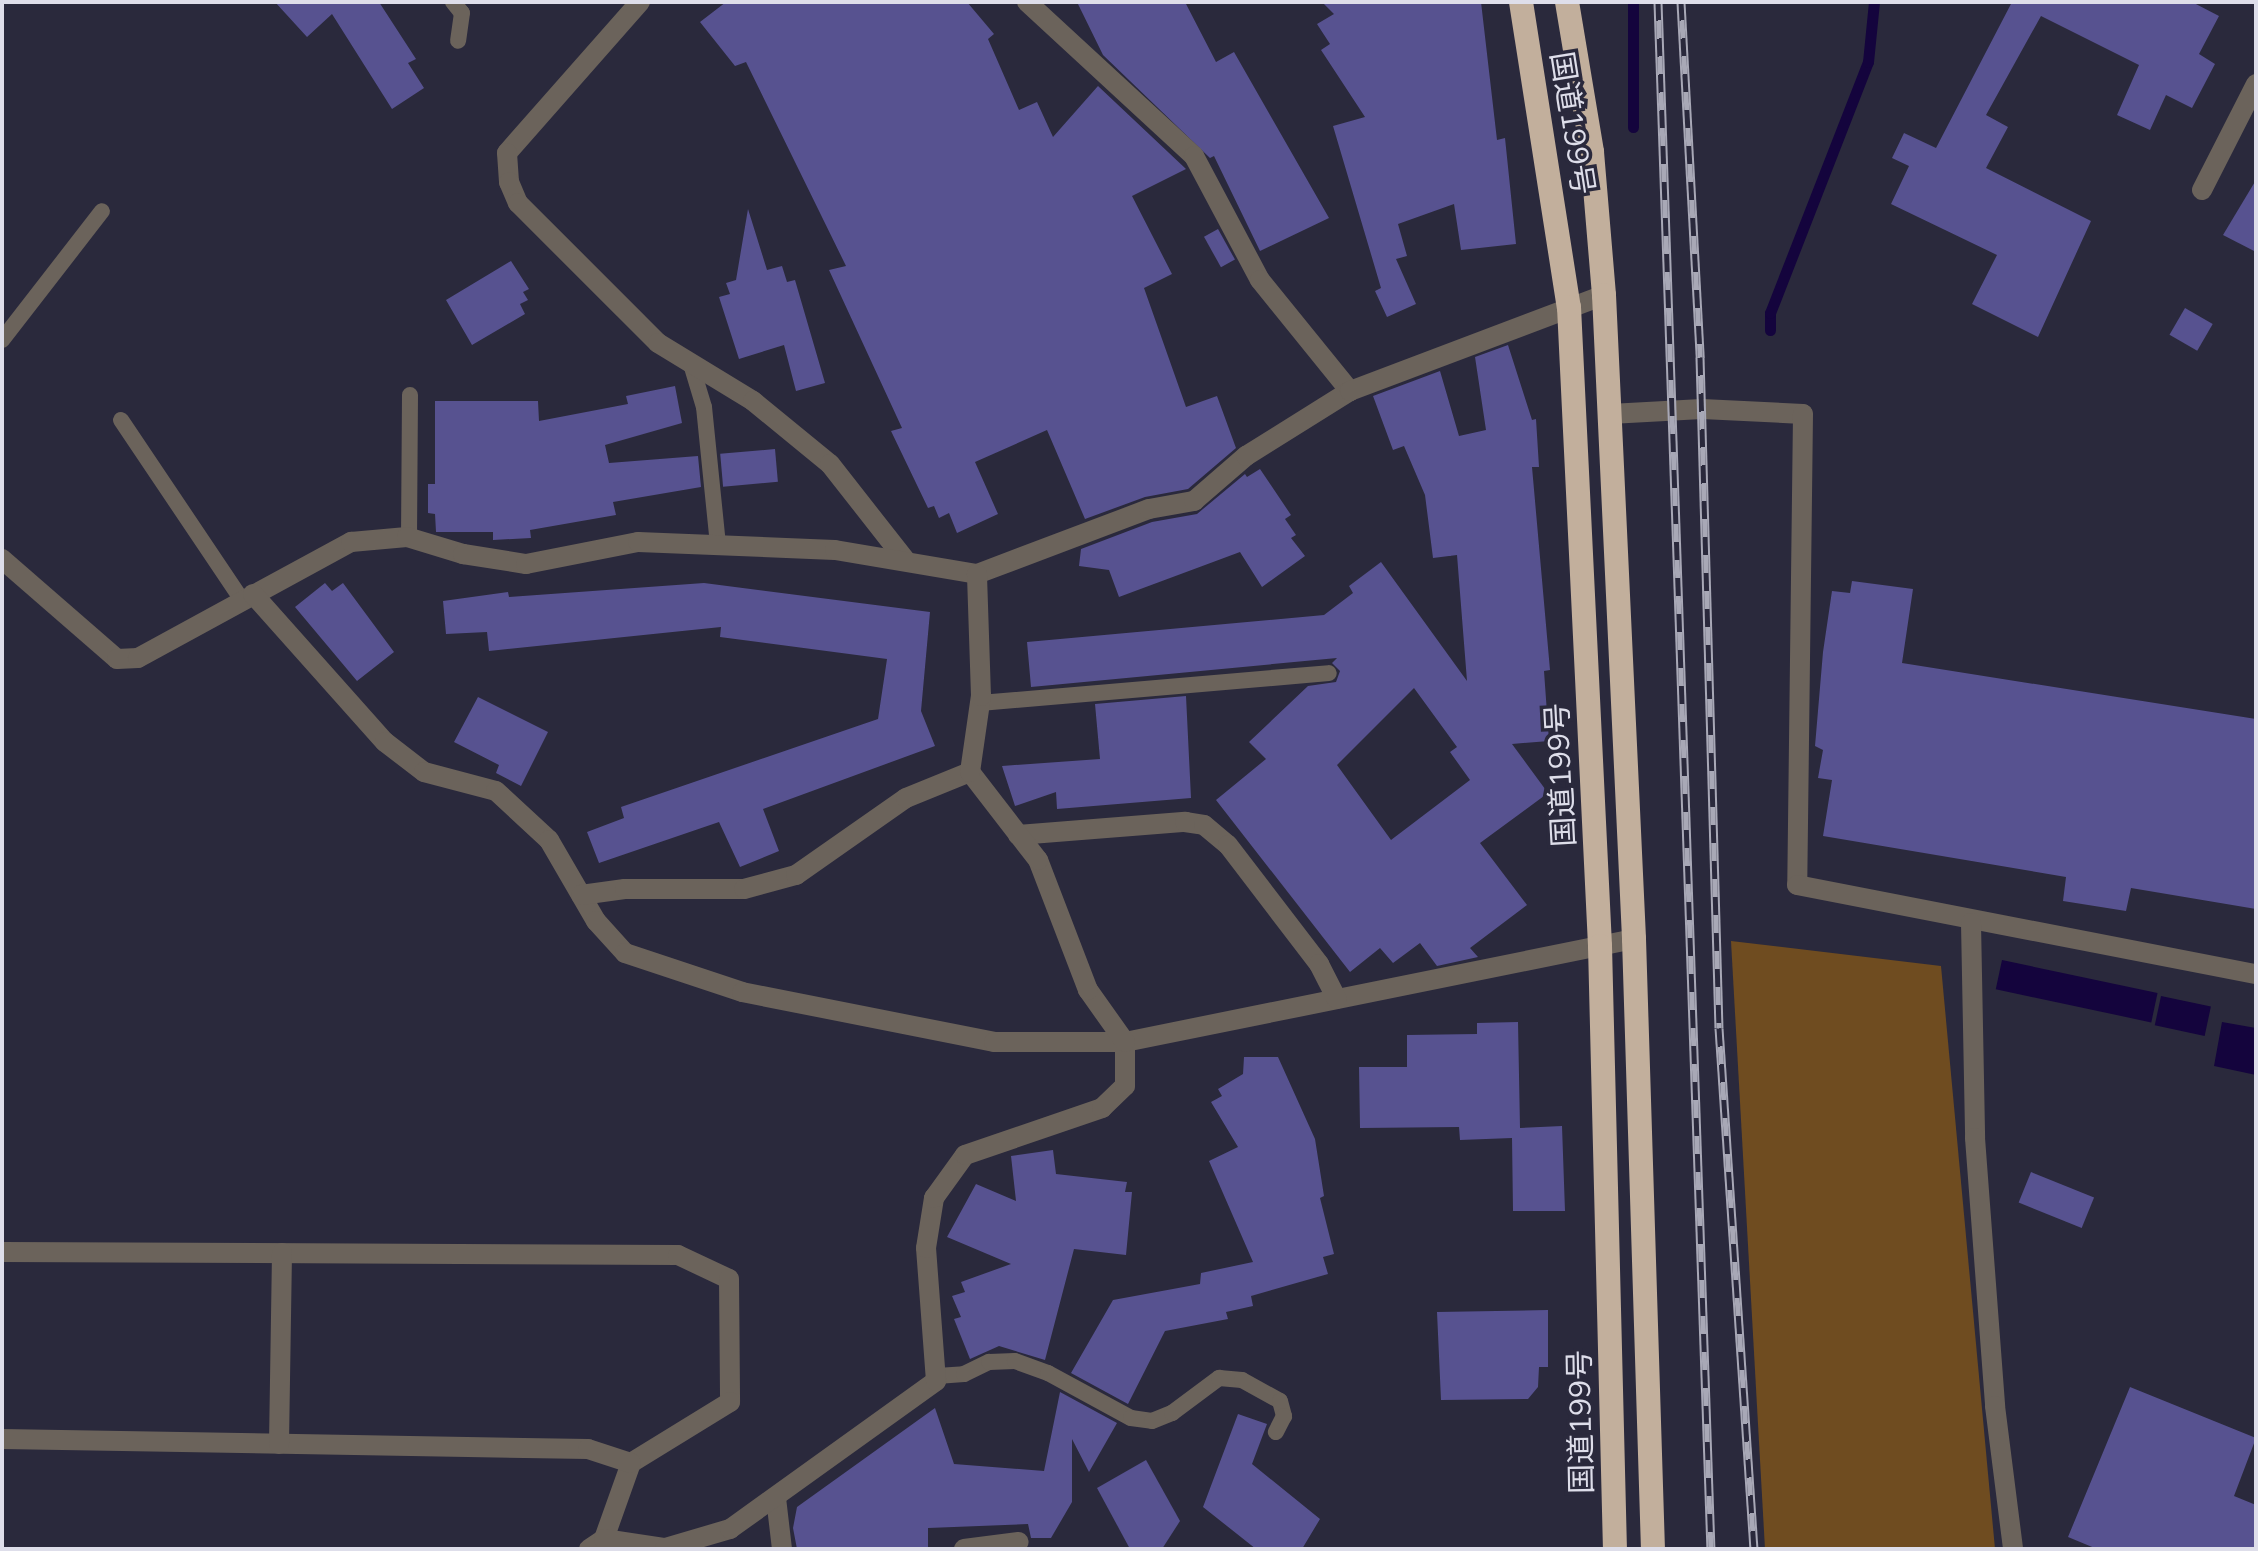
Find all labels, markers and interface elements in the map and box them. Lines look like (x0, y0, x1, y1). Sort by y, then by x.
street label: 国道199号 (1544, 49, 1602, 197)
street label: 国道199号 (1538, 702, 1582, 848)
street label: 国道199号 (1561, 1350, 1599, 1494)

